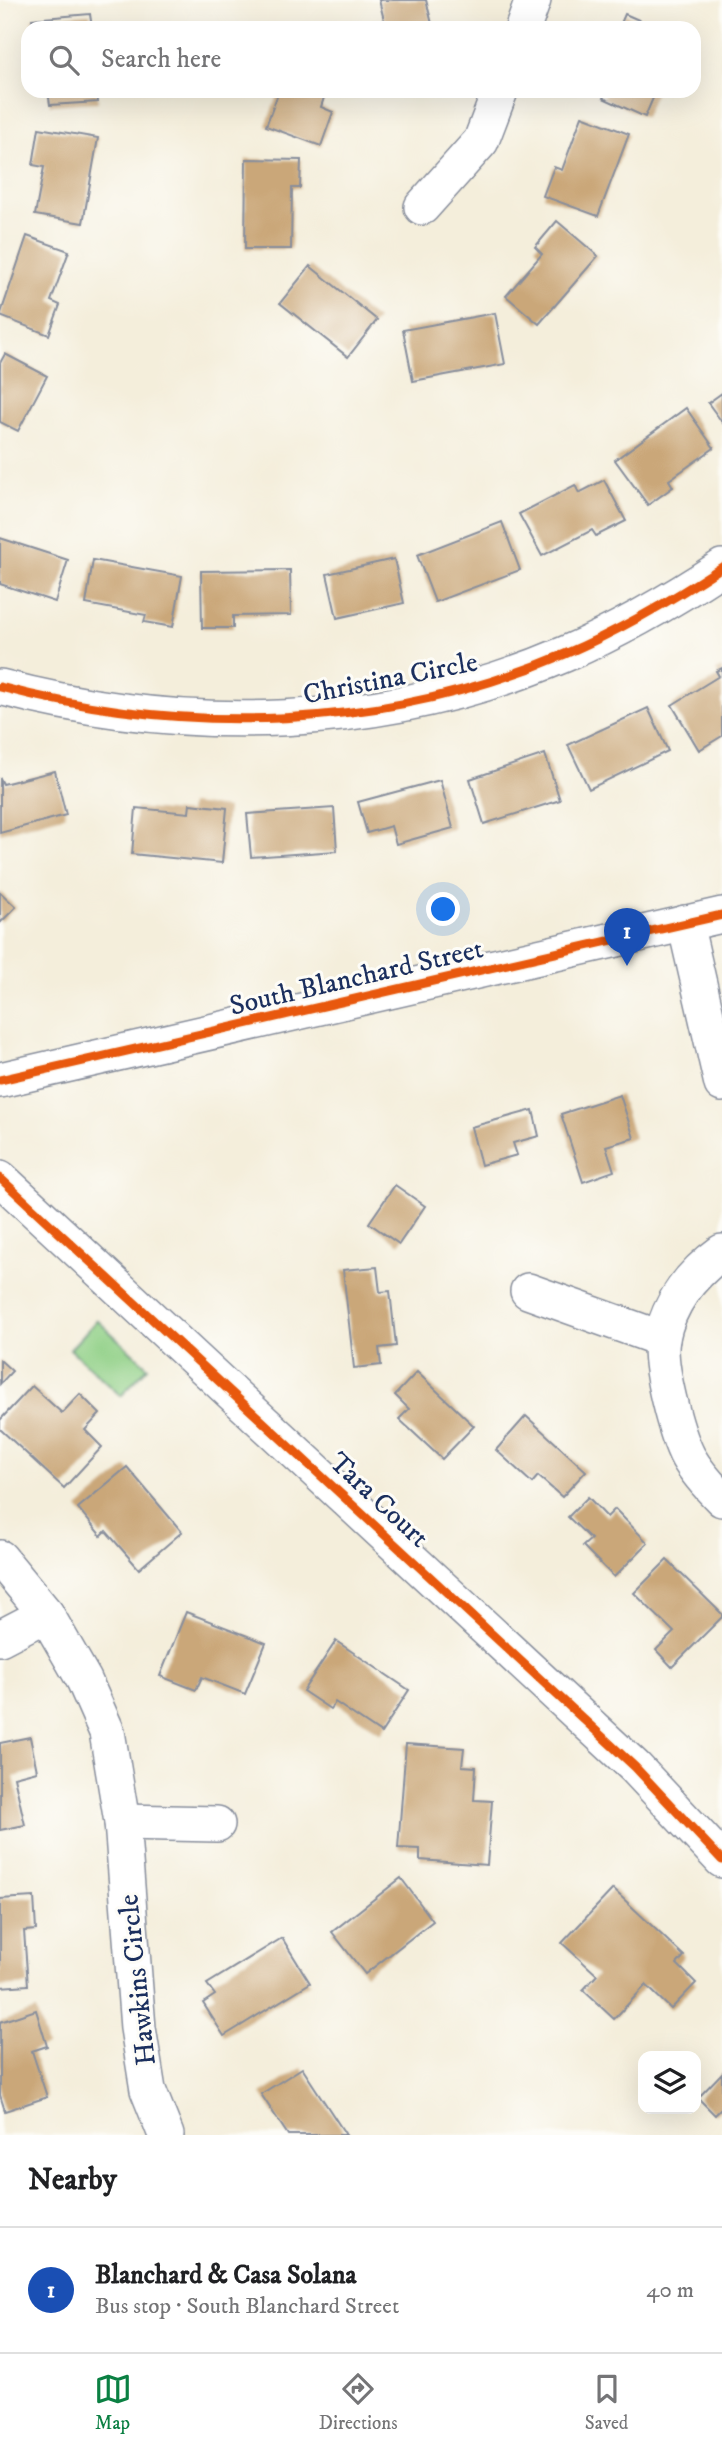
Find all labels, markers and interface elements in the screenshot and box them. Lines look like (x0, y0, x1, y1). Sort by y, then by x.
search box (21, 21, 701, 98)
icon: search (45, 41, 83, 79)
text: Search here (101, 43, 221, 76)
street label: Christina Circle (300, 644, 481, 713)
your location (426, 892, 460, 926)
pin: 1 (604, 908, 650, 966)
street label: South Blanchard Street (226, 931, 487, 1024)
street label: Tara Court (322, 1445, 436, 1555)
street label: Hawkins Circle (111, 1893, 164, 2067)
map controls (638, 2051, 701, 2114)
button: layers (638, 2051, 701, 2114)
text: Nearby (28, 2162, 117, 2199)
text: Blanchard & Casa Solana (95, 2259, 357, 2292)
text: 1 (47, 2276, 55, 2305)
text: 40 m (646, 2276, 694, 2305)
text: Bus stop · South Blanchard Street (95, 2292, 399, 2321)
tab: Map (94, 2370, 132, 2435)
tab: Directions (319, 2370, 398, 2435)
tab: Saved (585, 2370, 628, 2435)

